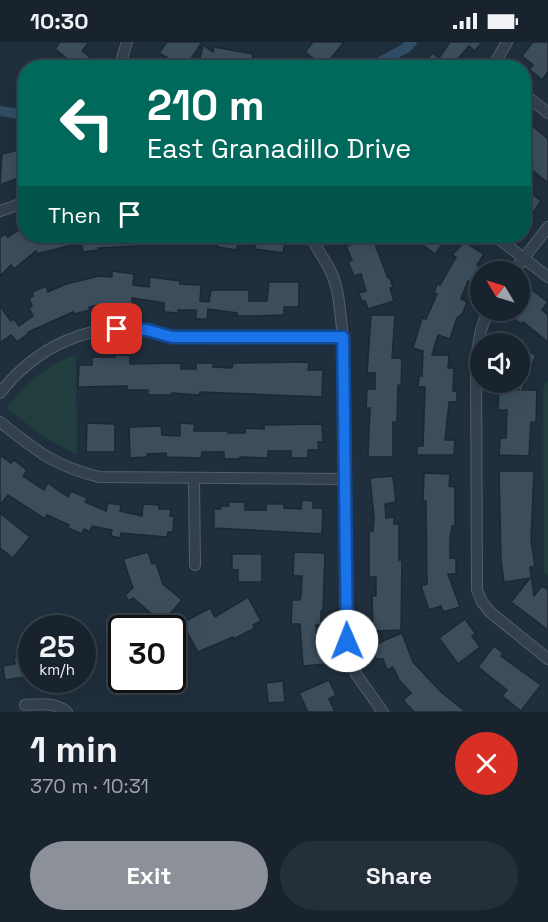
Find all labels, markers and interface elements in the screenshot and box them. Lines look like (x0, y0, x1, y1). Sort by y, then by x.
text: 10:30 (30, 7, 88, 35)
text: 210 m (147, 79, 265, 132)
icon: left (48, 84, 126, 162)
text: East Granadillo Drive (147, 131, 411, 166)
icon: arrive (113, 198, 146, 231)
text: Then (48, 201, 101, 229)
north arrow (470, 261, 530, 321)
map controls (470, 261, 530, 393)
pin (91, 303, 142, 354)
icon: arrive (100, 312, 133, 345)
button: sound (470, 333, 530, 393)
position arrow (315, 609, 379, 673)
speed limit sign: 30 (108, 615, 186, 693)
text: 25 (39, 627, 75, 666)
text: km/h (39, 660, 75, 679)
text: 1 min (30, 727, 118, 773)
button: close (455, 732, 518, 795)
text: 370 m · 10:31 (30, 773, 149, 799)
button: Exit (30, 841, 268, 910)
button: Share (280, 841, 518, 910)

